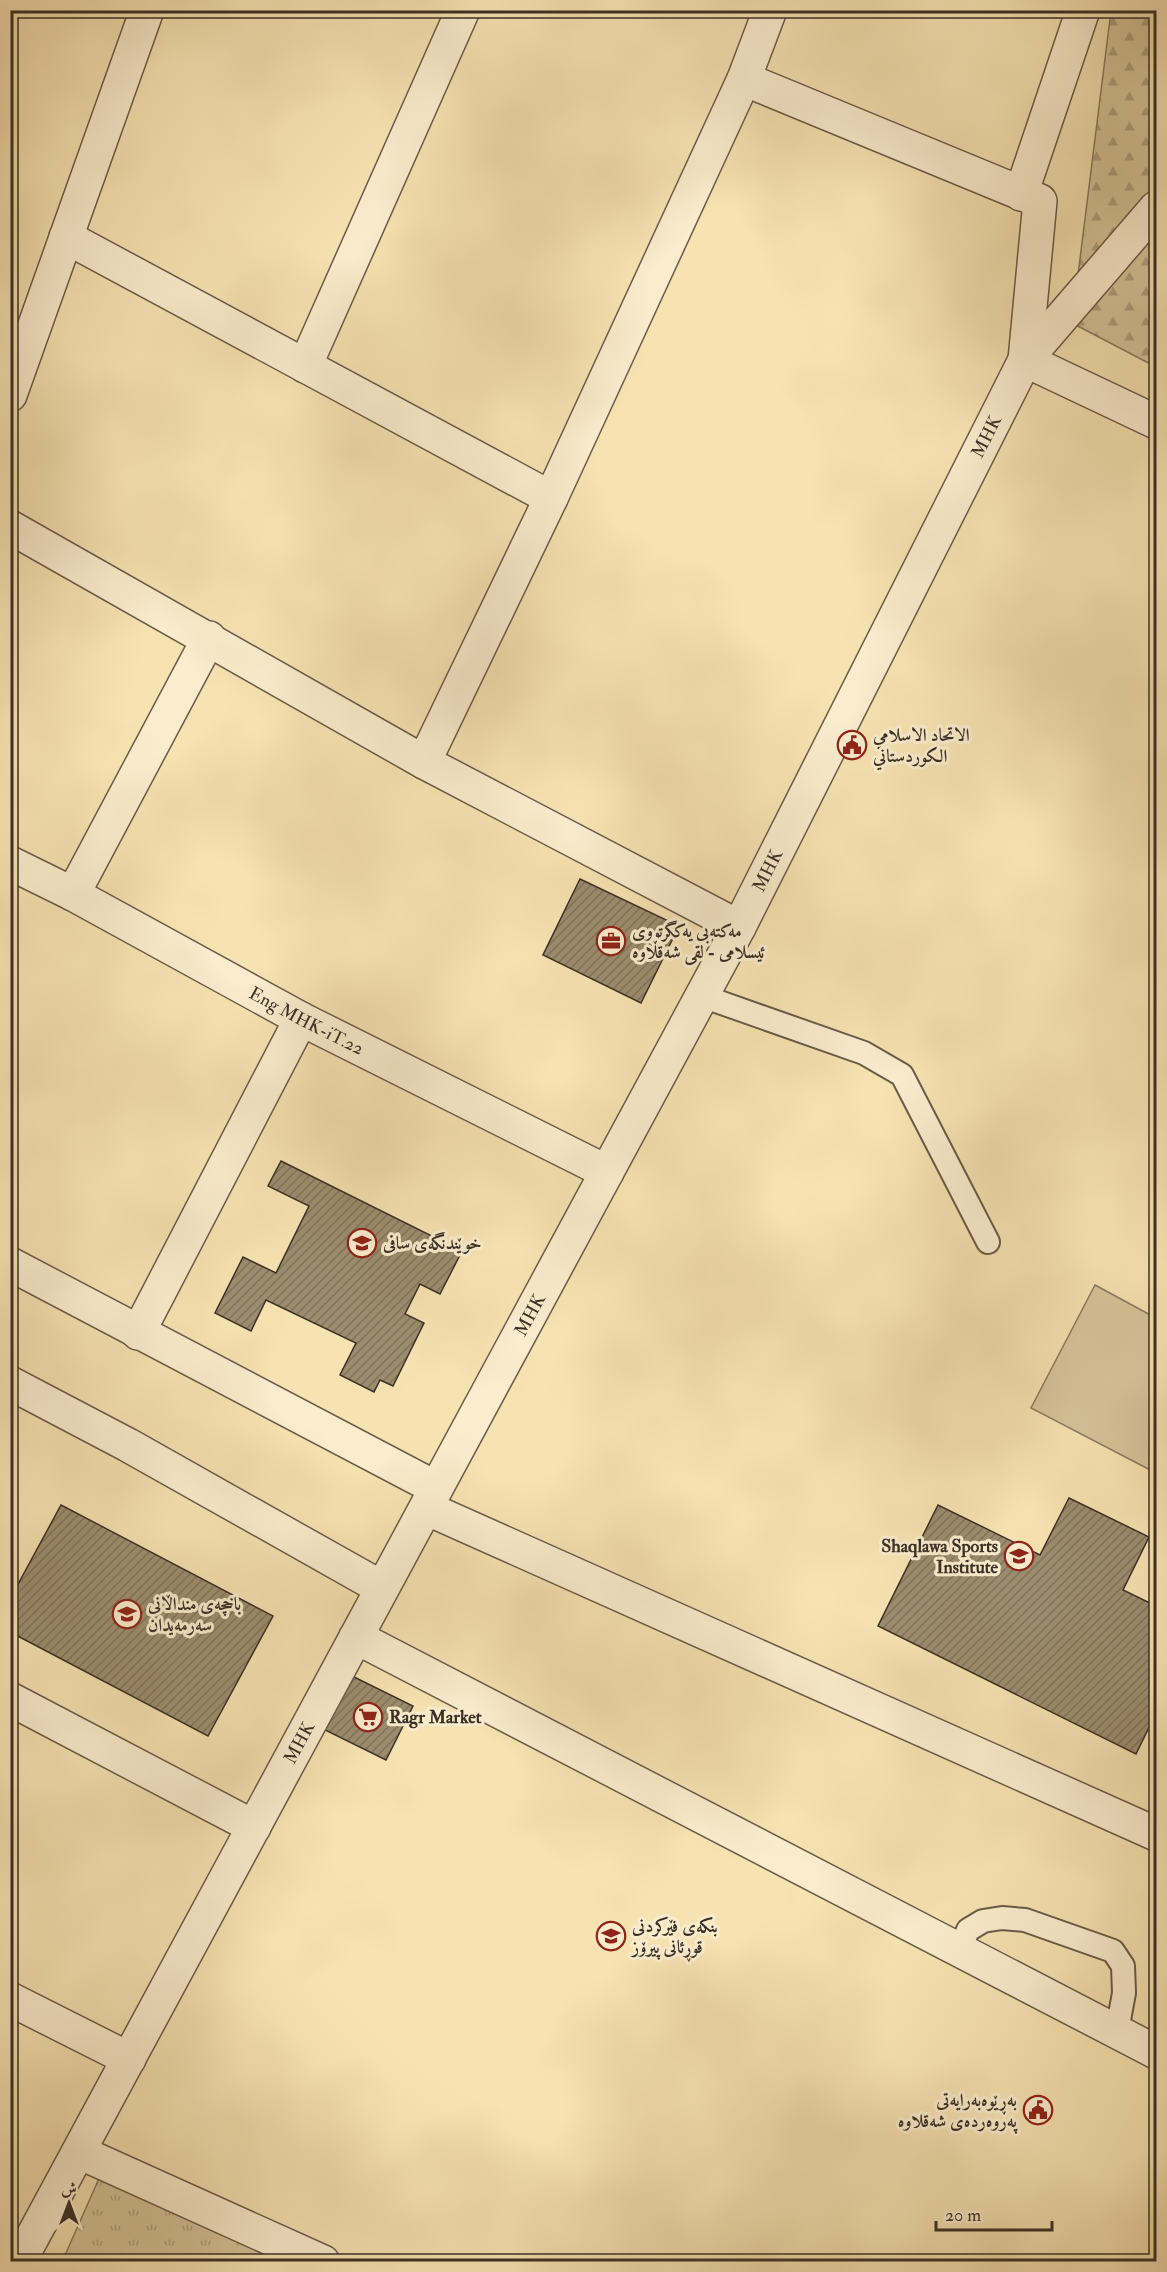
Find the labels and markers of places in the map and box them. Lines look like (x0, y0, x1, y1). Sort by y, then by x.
place label: الاتحاد الاسلامي الكوردستاني (872, 724, 970, 771)
public building icon: الاتحاد الاسلامي الكوردستاني (836, 729, 868, 761)
place label: مەکتەبی یەکگرتووی ئیسلامی - لقی شەقڵاوە (632, 920, 766, 966)
office icon: مەکتەبی یەکگرتووی ئیسلامی - لقی شەقڵاوە (595, 925, 627, 957)
school or university icon: خوێندنگەی سافی (346, 1227, 378, 1259)
place label: خوێندنگەی سافی (382, 1232, 482, 1255)
place label: Shaqlawa Sports Institute (881, 1535, 998, 1579)
school or university icon: Shaqlawa Sports Institute (1003, 1540, 1035, 1572)
place label: باخچەی منداڵانی سەرمەیدان (147, 1593, 241, 1637)
school or university icon: باخچەی منداڵانی سەرمەیدان (111, 1598, 143, 1630)
supermarket icon: Ragr Market (352, 1701, 384, 1733)
place label: Ragr Market (389, 1706, 482, 1729)
place label: بنکەی فێرکردنی قوڕئانی پیرۆز (630, 1915, 718, 1962)
school or university icon: بنکەی فێرکردنی قوڕئانی پیرۆز (595, 1920, 627, 1952)
place label: بەڕێوەبەرایەتی پەروەردەی شەقلاوە (898, 2089, 1019, 2134)
public building icon: بەڕێوەبەرایەتی پەروەردەی شەقلاوە (1022, 2094, 1054, 2126)

